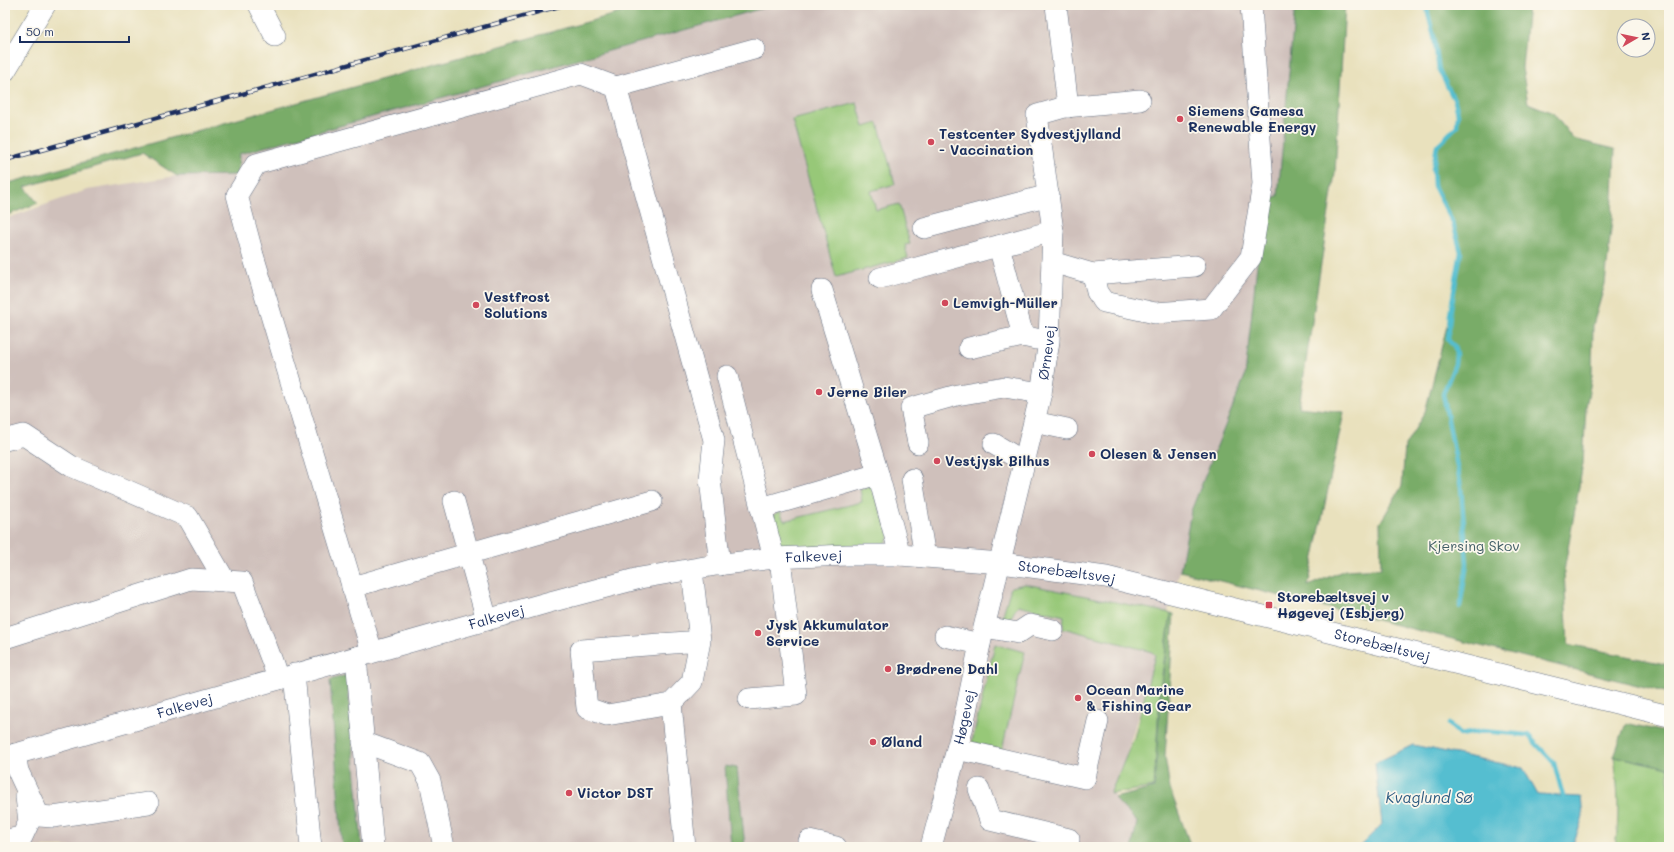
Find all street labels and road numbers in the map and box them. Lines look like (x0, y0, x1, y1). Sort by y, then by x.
street label: Ørnevej (1033, 325, 1059, 381)
street label: Falkevej (785, 545, 843, 567)
street label: Storebæltsvej (1017, 555, 1118, 588)
street label: Falkevej (466, 600, 526, 634)
street label: Storebæltsvej (1332, 624, 1432, 666)
street label: Falkevej (155, 688, 215, 722)
street label: Høgevej (948, 688, 979, 747)

